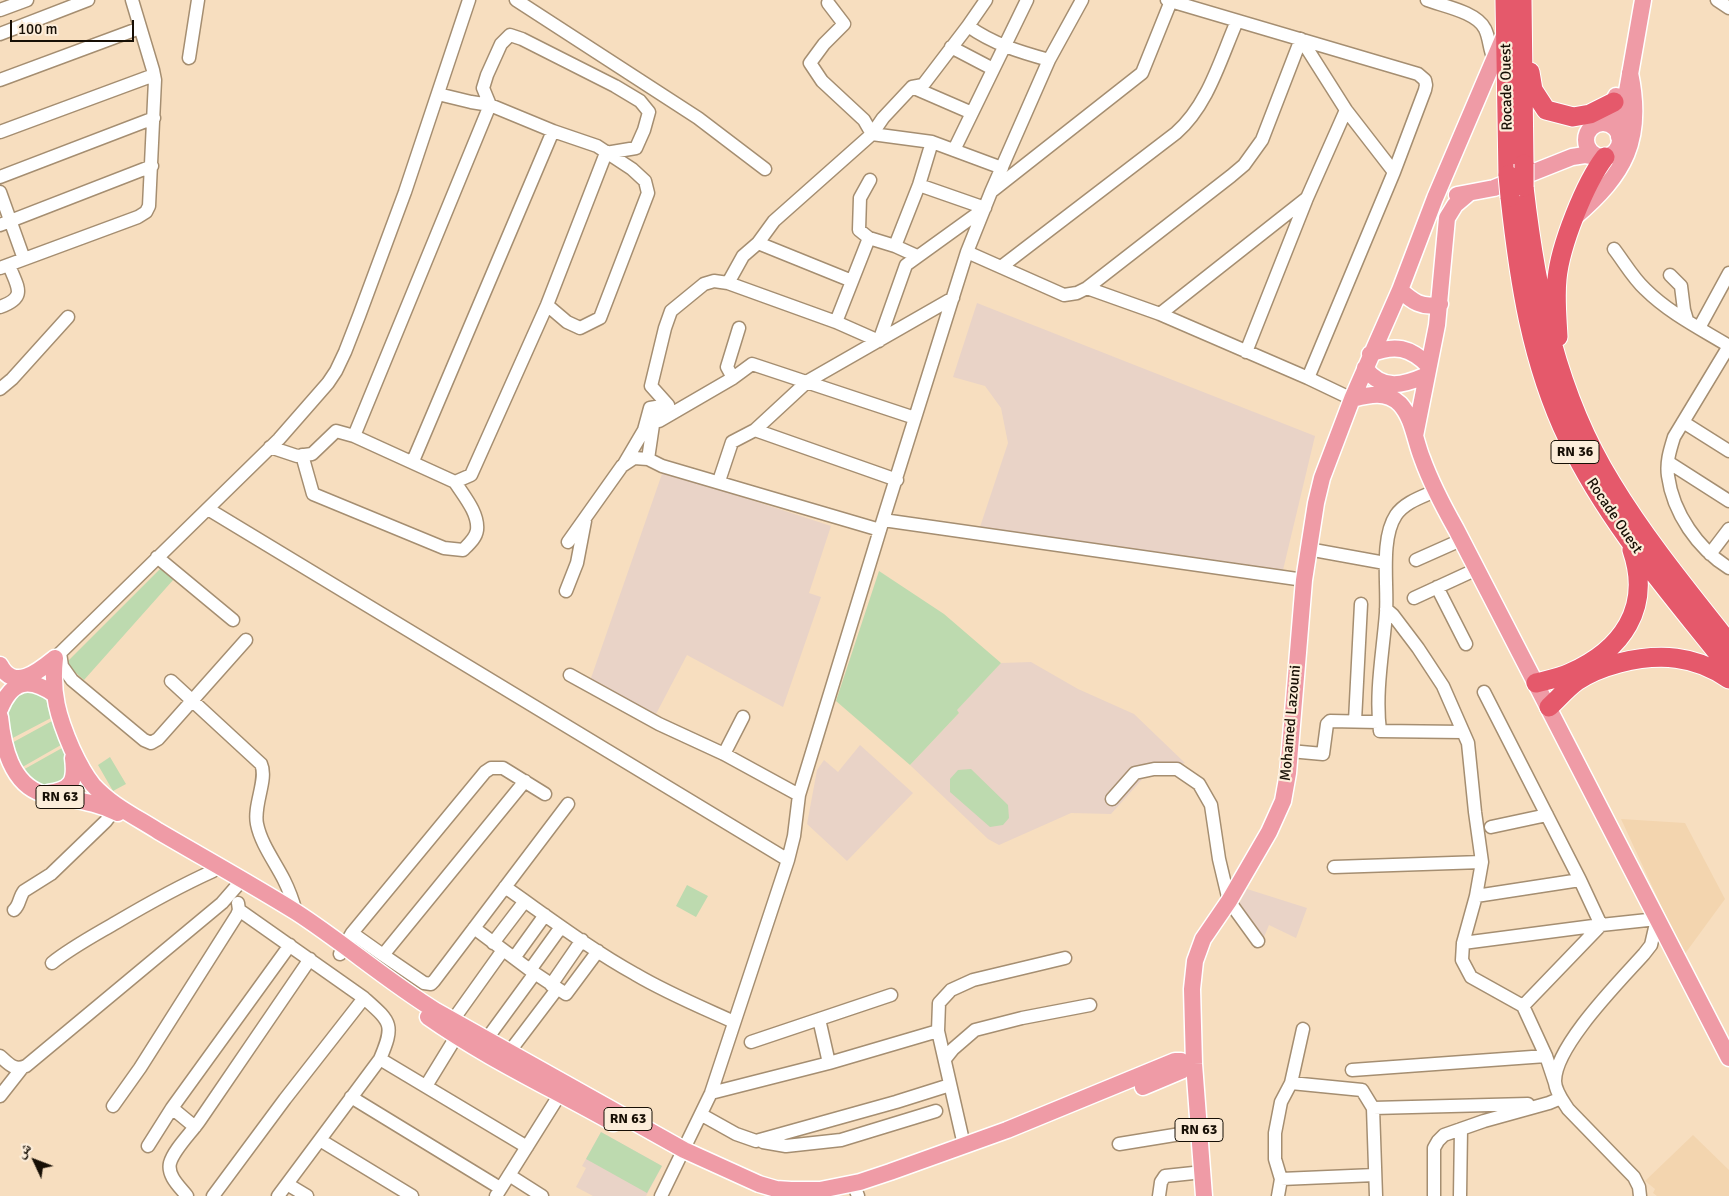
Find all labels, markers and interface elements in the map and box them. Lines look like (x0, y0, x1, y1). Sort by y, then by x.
scale bar (12, 10, 136, 42)
text: 100 m (18, 20, 58, 38)
street label: Rocade Ouest (1497, 43, 1517, 131)
road number: RN 36 (1551, 441, 1599, 464)
street label: Rocade Ouest (1582, 475, 1646, 557)
street label: Mohamed Lazouni (1277, 664, 1305, 782)
road number: RN 63 (36, 786, 84, 809)
road number: RN 63 (604, 1108, 652, 1130)
road number: RN 63 (1175, 1118, 1223, 1142)
north arrow (10, 1136, 60, 1186)
text: ش (12, 1139, 35, 1162)

